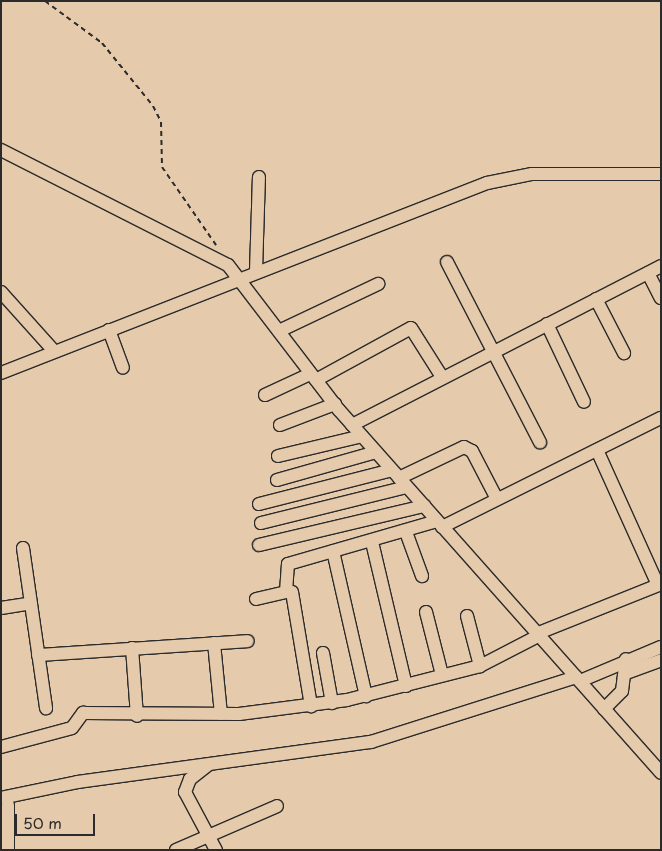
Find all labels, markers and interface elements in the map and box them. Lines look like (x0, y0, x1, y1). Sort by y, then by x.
scale bar (18, 804, 98, 836)
text: 50 m (23, 811, 62, 834)

